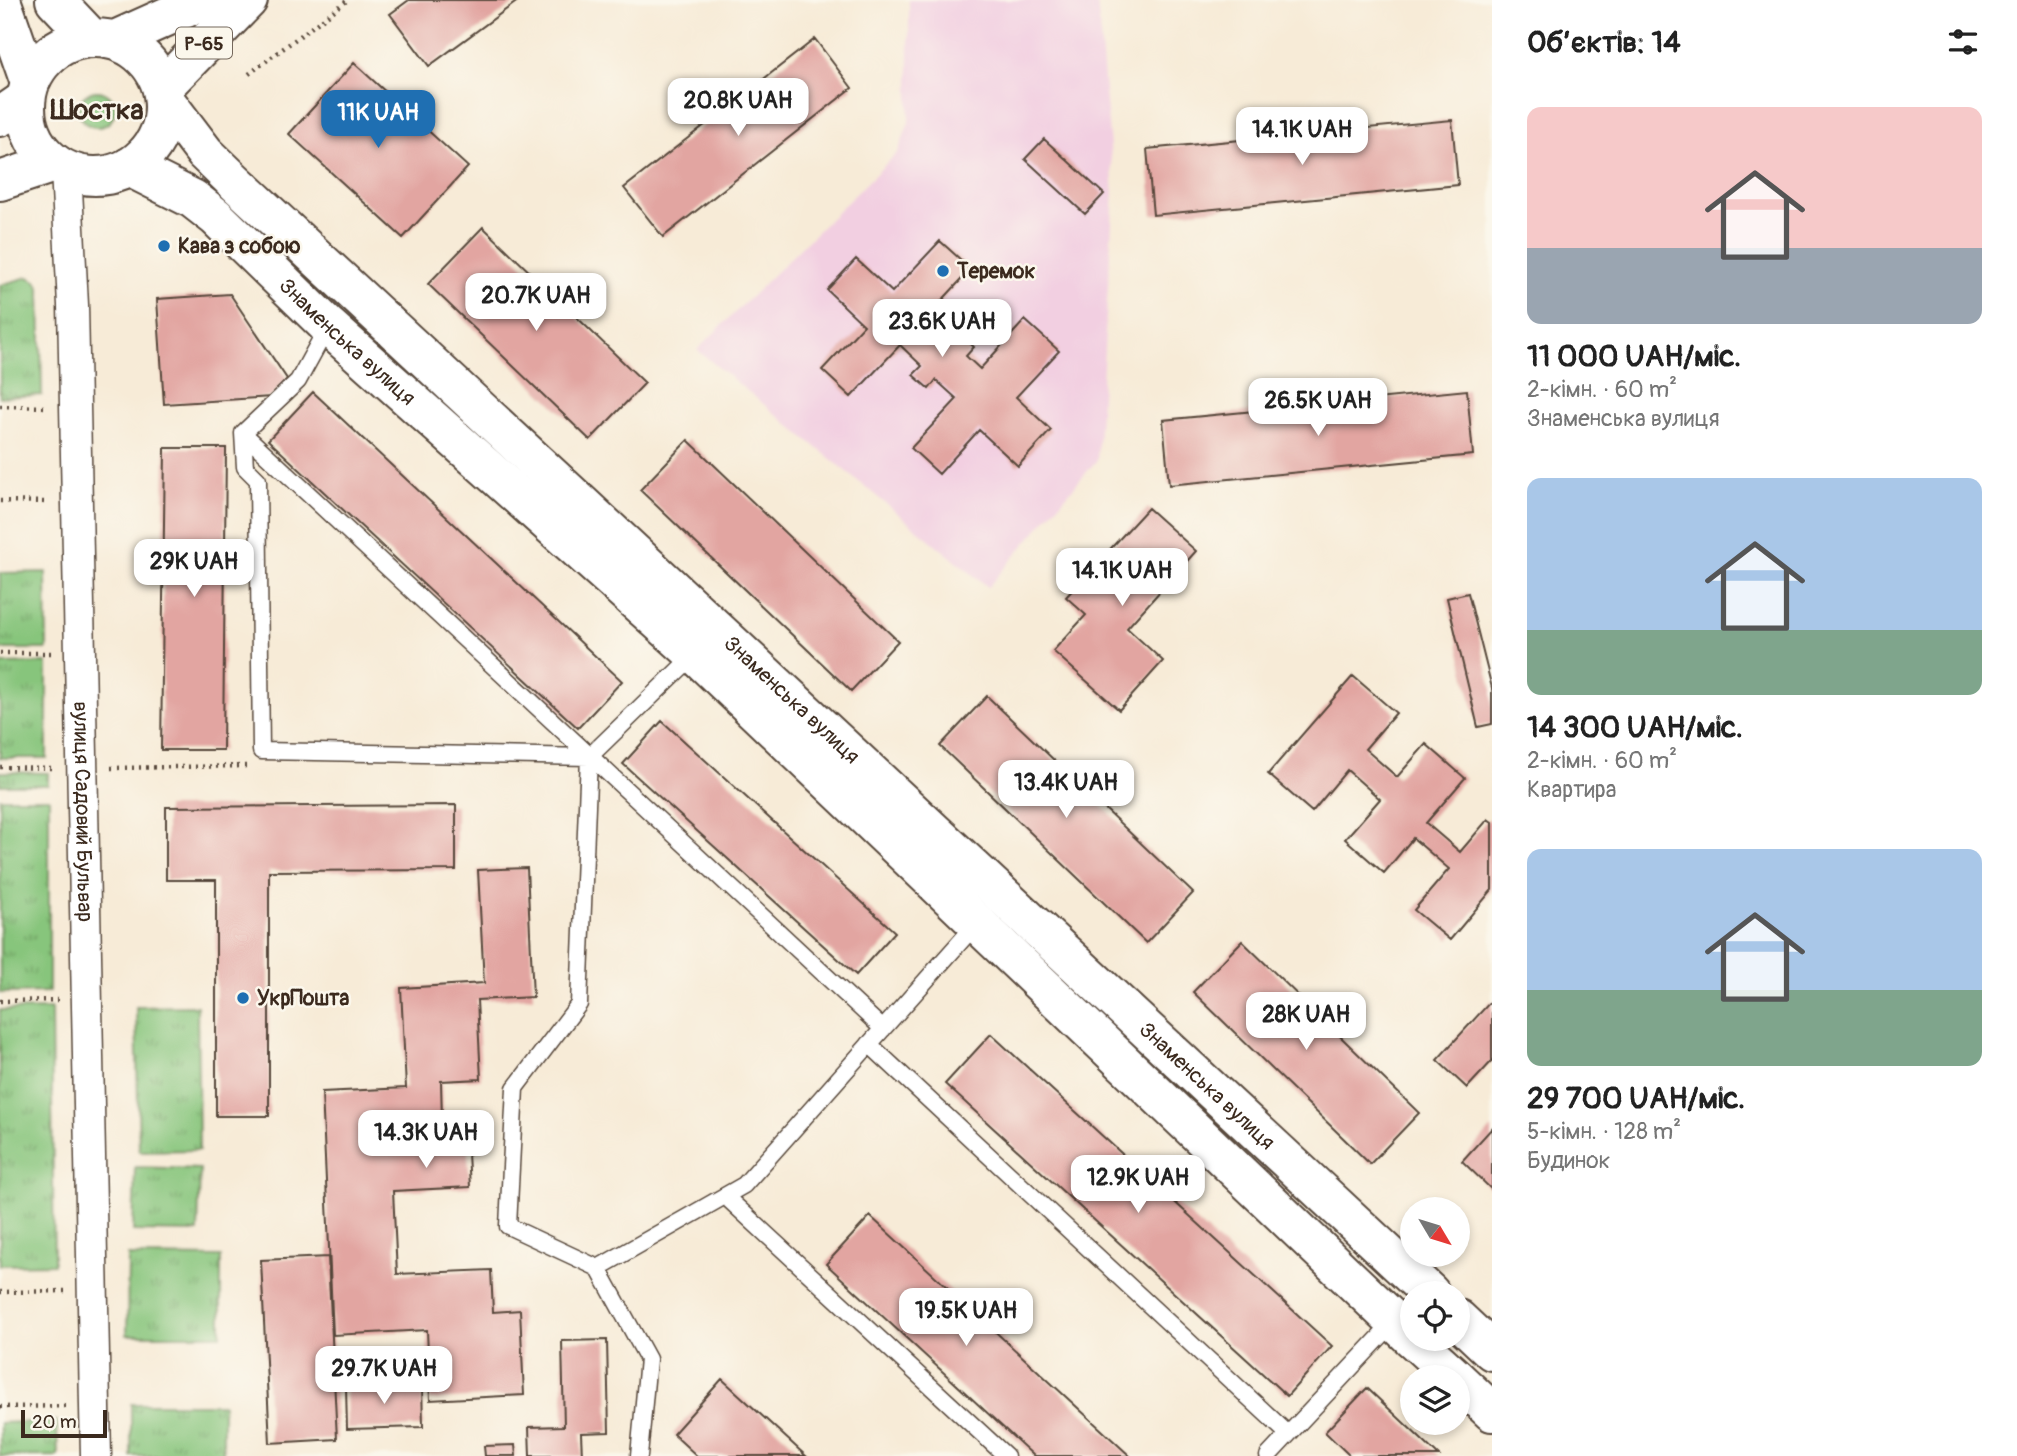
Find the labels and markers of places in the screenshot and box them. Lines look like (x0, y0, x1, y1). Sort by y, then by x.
pin: 20.8K UAH (658, 78, 818, 138)
pin: 11K UAH (313, 90, 443, 150)
pin: 14.1K UAH (1222, 108, 1382, 167)
place label: Кава з собою (178, 233, 301, 260)
marker: Кава з собою (156, 238, 172, 254)
place label: Теремок (956, 258, 1035, 285)
marker: Теремок (935, 263, 951, 279)
pin: 20.7K UAH (456, 274, 616, 333)
pin: 23.6K UAH (862, 300, 1022, 359)
pin: 26.5K UAH (1238, 378, 1398, 438)
pin: 29K UAH (129, 540, 259, 599)
pin: 14.1K UAH (1042, 548, 1202, 608)
pin: 13.4K UAH (986, 760, 1146, 820)
place label: УкрПошта (257, 985, 350, 1012)
marker: УкрПошта (235, 990, 251, 1006)
pin: 28K UAH (1241, 992, 1371, 1052)
pin: 14.3K UAH (346, 1110, 506, 1170)
pin: 12.9K UAH (1058, 1156, 1218, 1215)
pin: 19.5K UAH (886, 1288, 1046, 1348)
pin: 29.7K UAH (304, 1346, 464, 1406)

